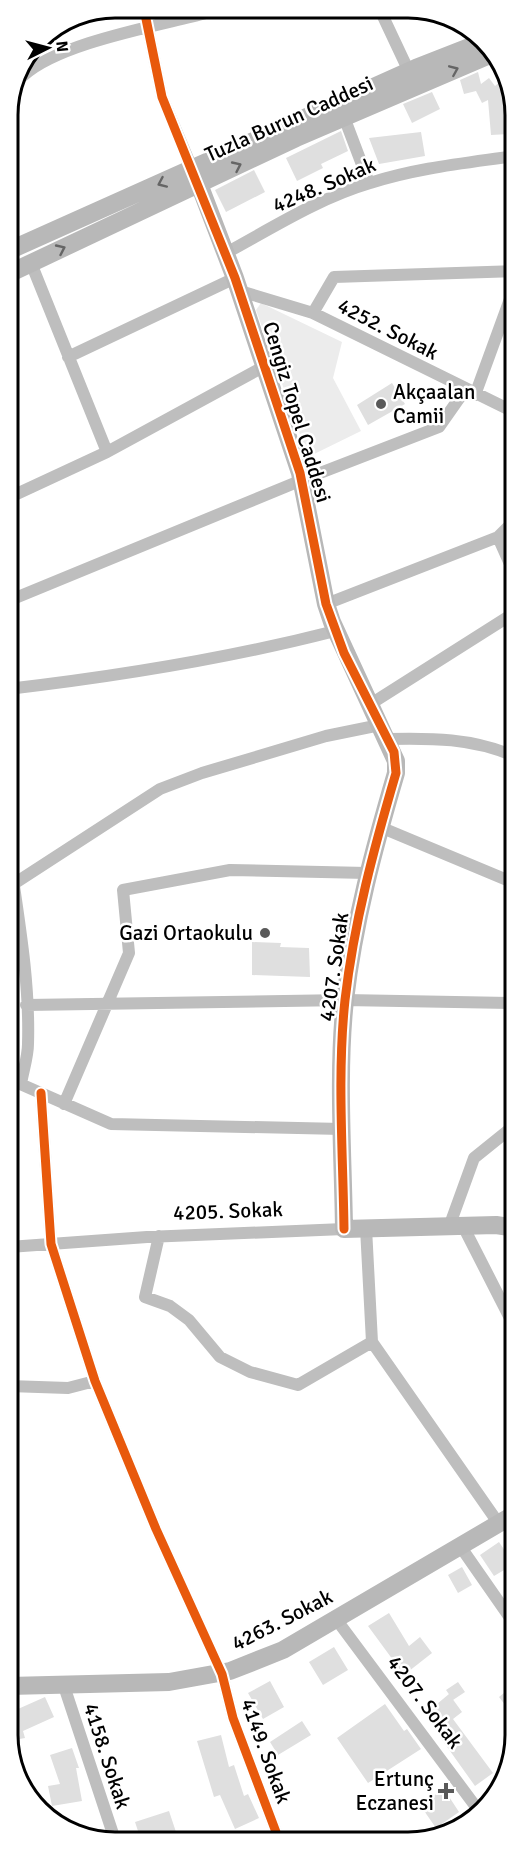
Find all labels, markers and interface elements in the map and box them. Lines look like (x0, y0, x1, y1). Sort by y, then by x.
north arrow (18, 18, 78, 78)
text: N (51, 40, 72, 53)
one-way arrow (448, 65, 459, 77)
street label: Tuzla Burun Caddesi (201, 70, 377, 168)
street label: 4248. Sokak (268, 151, 380, 218)
one-way arrow (231, 161, 242, 173)
one-way arrow (158, 175, 169, 187)
one-way arrow (55, 244, 66, 256)
street label: 4252. Sokak (333, 292, 443, 366)
street label: Cengiz Topel Caddesi (257, 318, 337, 506)
place label: Akçaalan Camii (393, 379, 475, 429)
marker: Akçaalan Camii (374, 397, 388, 411)
street label: 4207. Sokak (313, 910, 355, 1023)
place label: Gazi Ortaokulu (119, 920, 253, 946)
marker: Gazi Ortaokulu (258, 926, 272, 940)
street label: 4205. Sokak (173, 1196, 284, 1226)
street label: 4263. Sokak (227, 1583, 337, 1657)
street label: 4207. Sokak (382, 1650, 469, 1754)
street label: 4149. Sokak (235, 1695, 297, 1807)
street label: 4158. Sokak (78, 1700, 136, 1813)
place label: Ertunç Eczanesi (356, 1766, 434, 1816)
marker: Ertunç Eczanesi (439, 1784, 453, 1798)

